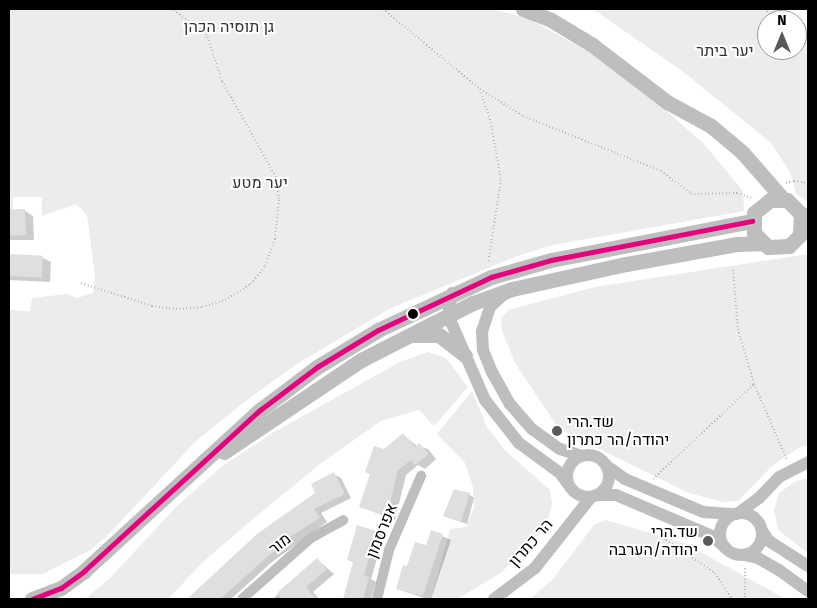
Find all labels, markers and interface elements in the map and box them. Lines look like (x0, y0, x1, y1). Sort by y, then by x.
north arrow (757, 10, 807, 60)
text: N (777, 12, 787, 29)
park label: גן תוסיה הכהן (184, 17, 274, 37)
park label: יער ביתר (696, 41, 754, 61)
park label: יער מטע (232, 173, 288, 193)
unlabelled marker (408, 309, 418, 319)
place label: שד.הרי יהודה/הר כתרון (567, 412, 669, 450)
marker: שד.הרי יהודה/הר כתרון (551, 425, 563, 437)
street label: אפרסמון (362, 501, 402, 561)
street label: הר כתרון (505, 515, 557, 571)
place label: שד.הרי יהודה/הערבה (609, 522, 698, 560)
street label: מור (265, 529, 295, 559)
marker: שד.הרי יהודה/הערבה (702, 535, 714, 547)

